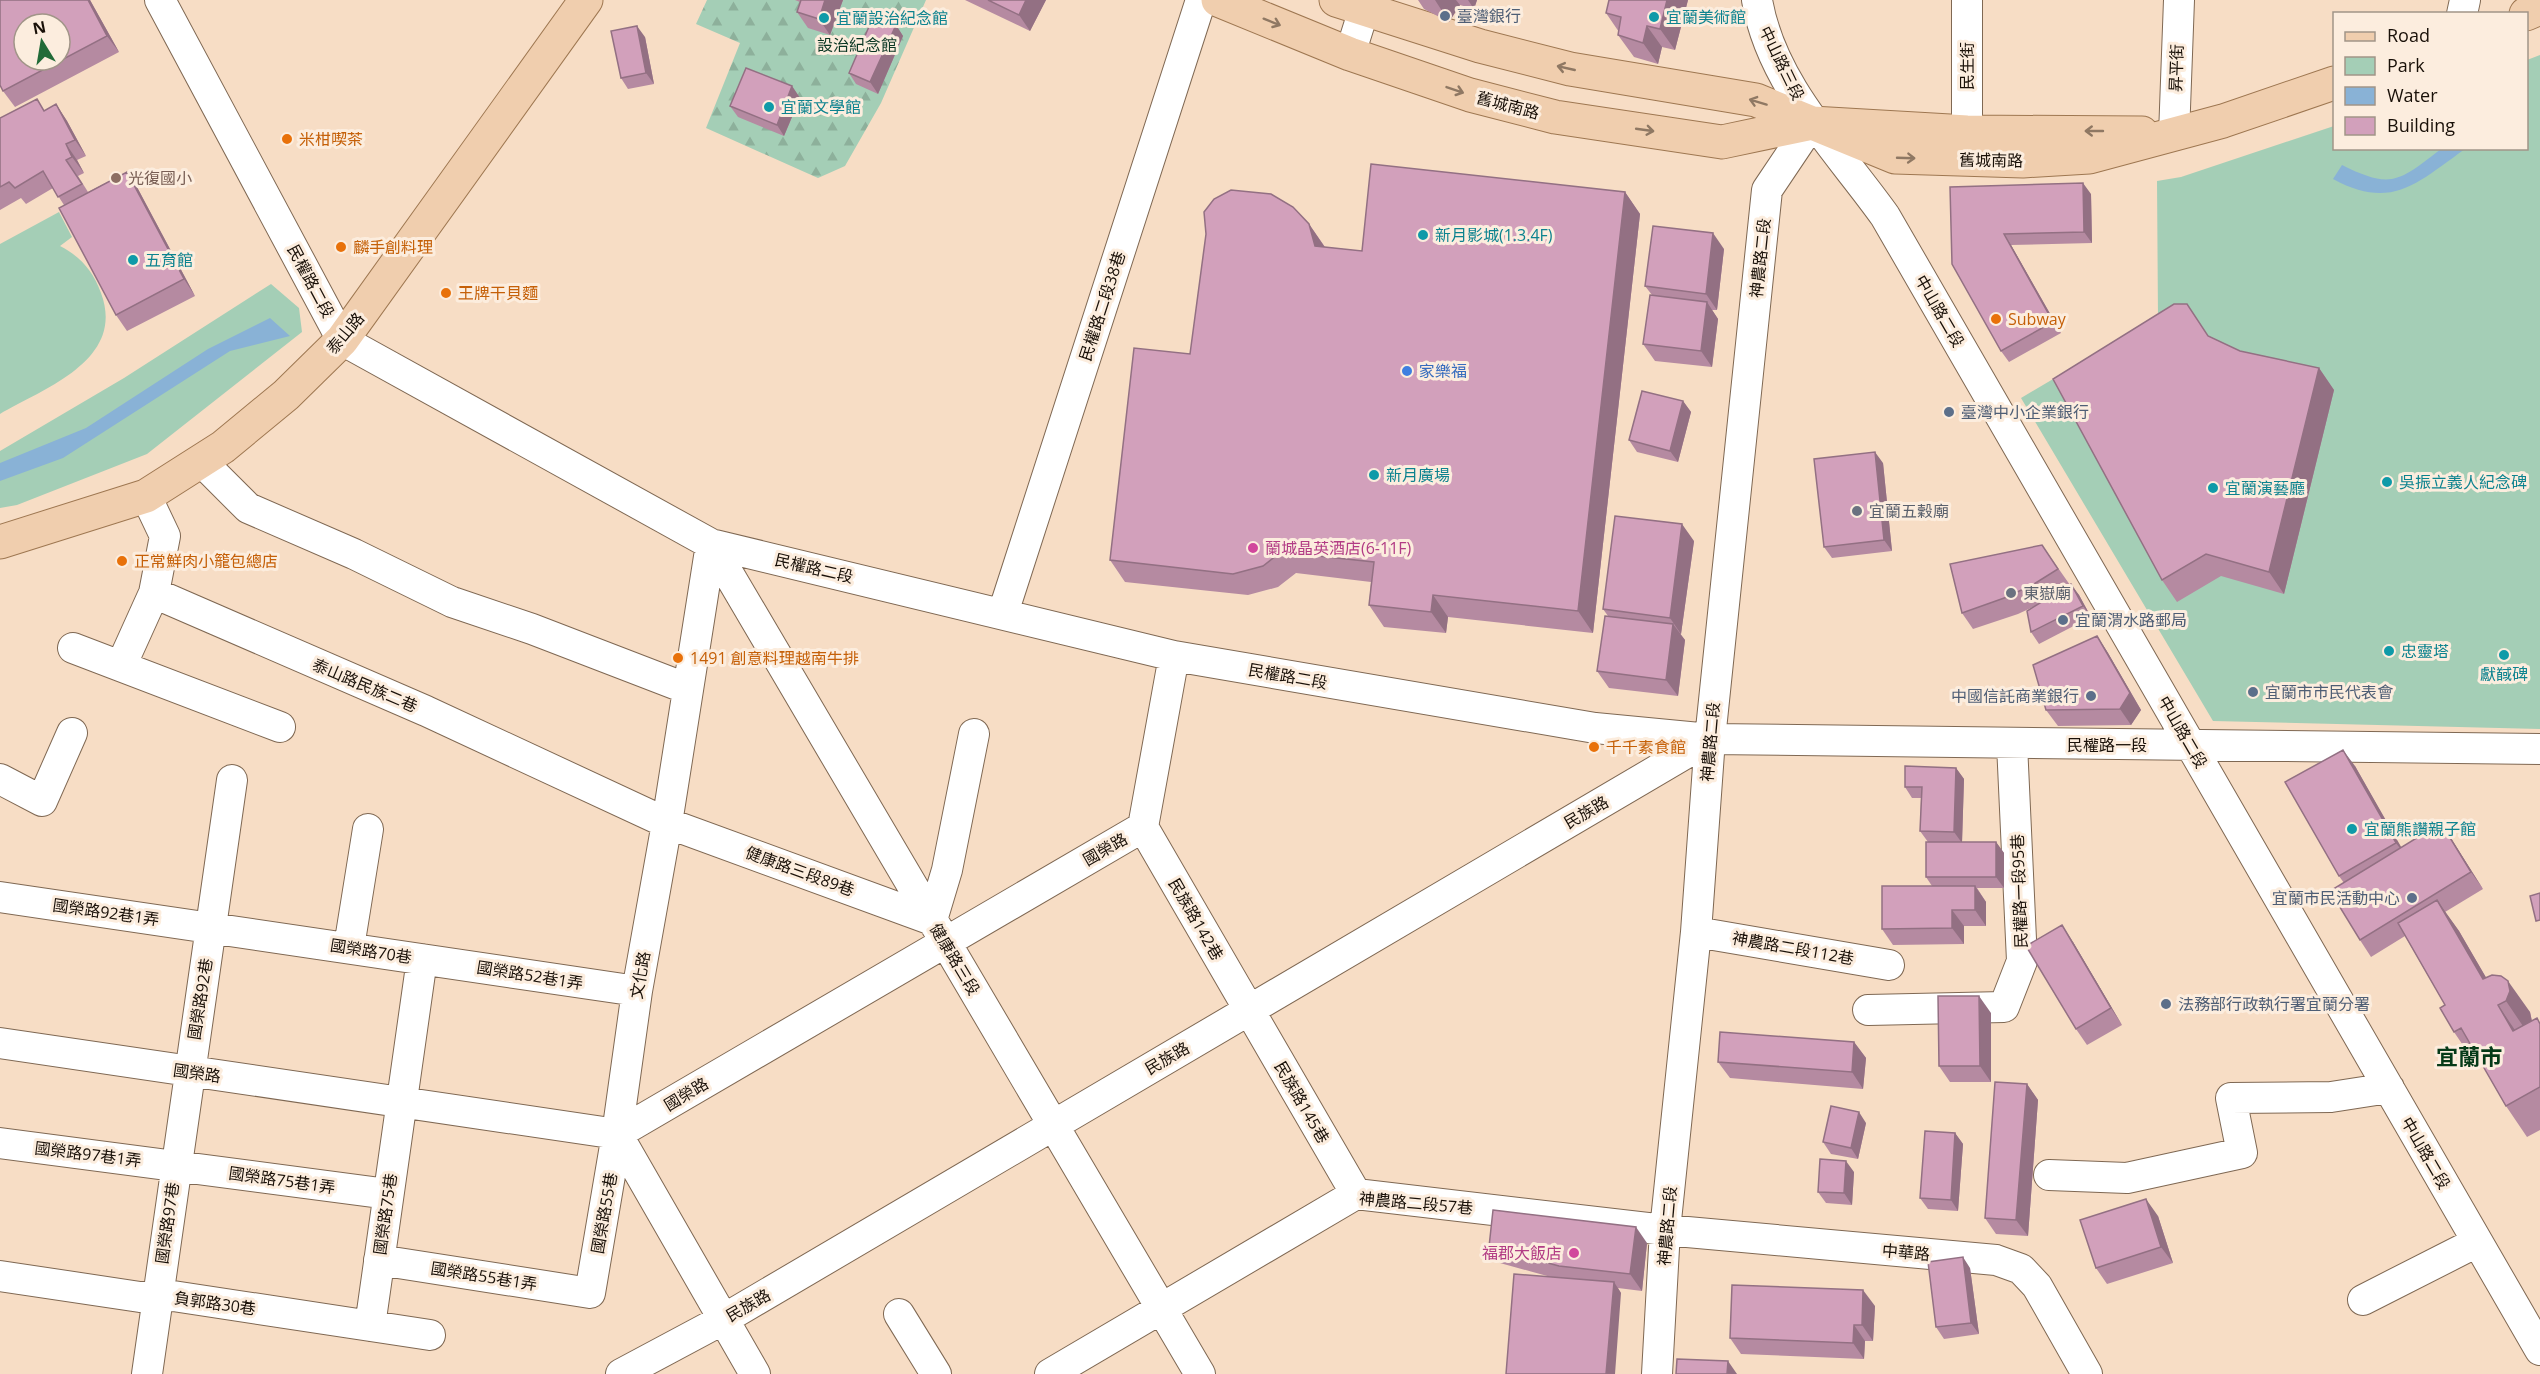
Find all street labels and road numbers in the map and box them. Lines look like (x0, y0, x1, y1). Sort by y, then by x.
street label: 中山路三段 (1755, 22, 1809, 104)
street label: 民生街 (1956, 42, 1978, 90)
street label: 昇平街 (2164, 44, 2188, 92)
street label: 舊城南路 (1474, 86, 1542, 124)
street label: 舊城南路 (1959, 148, 2023, 172)
street label: 神農路二段 (1745, 217, 1775, 299)
street label: 民權路二段 (283, 241, 339, 321)
street label: 民權路二段38巷 (1074, 248, 1130, 364)
street label: 中山路二段 (1910, 271, 1970, 351)
street label: 泰山路 (321, 308, 369, 358)
street label: 民權路二段 (773, 548, 855, 588)
street label: 泰山路民族二巷 (309, 653, 421, 717)
street label: 民權路二段 (1247, 658, 1329, 694)
street label: 中山路二段 (2153, 692, 2213, 772)
street label: 神農路二段 (1696, 701, 1724, 783)
street label: 民權路一段 (2067, 734, 2147, 756)
street label: 民族路 (1560, 790, 1612, 834)
street label: 國榮路 (1079, 827, 1131, 871)
street label: 民權路一段95巷 (2006, 833, 2032, 949)
street label: 健康路三段89巷 (743, 841, 857, 901)
street label: 民族路142巷 (1164, 874, 1228, 964)
street label: 國榮路92巷1弄 (51, 894, 161, 930)
street label: 健康路三段 (925, 919, 985, 999)
street label: 神農路二段112巷 (1730, 926, 1856, 970)
street label: 國榮路70巷 (329, 934, 413, 968)
street label: 文化路 (625, 949, 655, 1001)
street label: 國榮路52巷1弄 (475, 956, 585, 994)
street label: 國榮路92巷 (183, 957, 217, 1041)
street label: 民族路 (1141, 1036, 1193, 1080)
street label: 民族路145巷 (1270, 1057, 1334, 1147)
street label: 國榮路 (172, 1059, 222, 1087)
street label: 國榮路 (660, 1072, 712, 1116)
street label: 中山路二段 (2396, 1113, 2456, 1193)
street label: 國榮路97巷1弄 (33, 1137, 143, 1171)
street label: 國榮路75巷1弄 (227, 1162, 337, 1198)
street label: 國榮路55巷 (586, 1171, 622, 1255)
street label: 國榮路75巷 (368, 1172, 402, 1256)
street label: 國榮路97巷 (150, 1181, 184, 1265)
street label: 神農路二段 (1653, 1185, 1681, 1267)
street label: 神農路二段57巷 (1358, 1187, 1474, 1219)
street label: 中華路 (1881, 1239, 1931, 1265)
street label: 國榮路55巷1弄 (429, 1257, 539, 1295)
street label: 民族路 (722, 1283, 774, 1327)
street label: 負郭路30巷 (173, 1286, 257, 1320)

